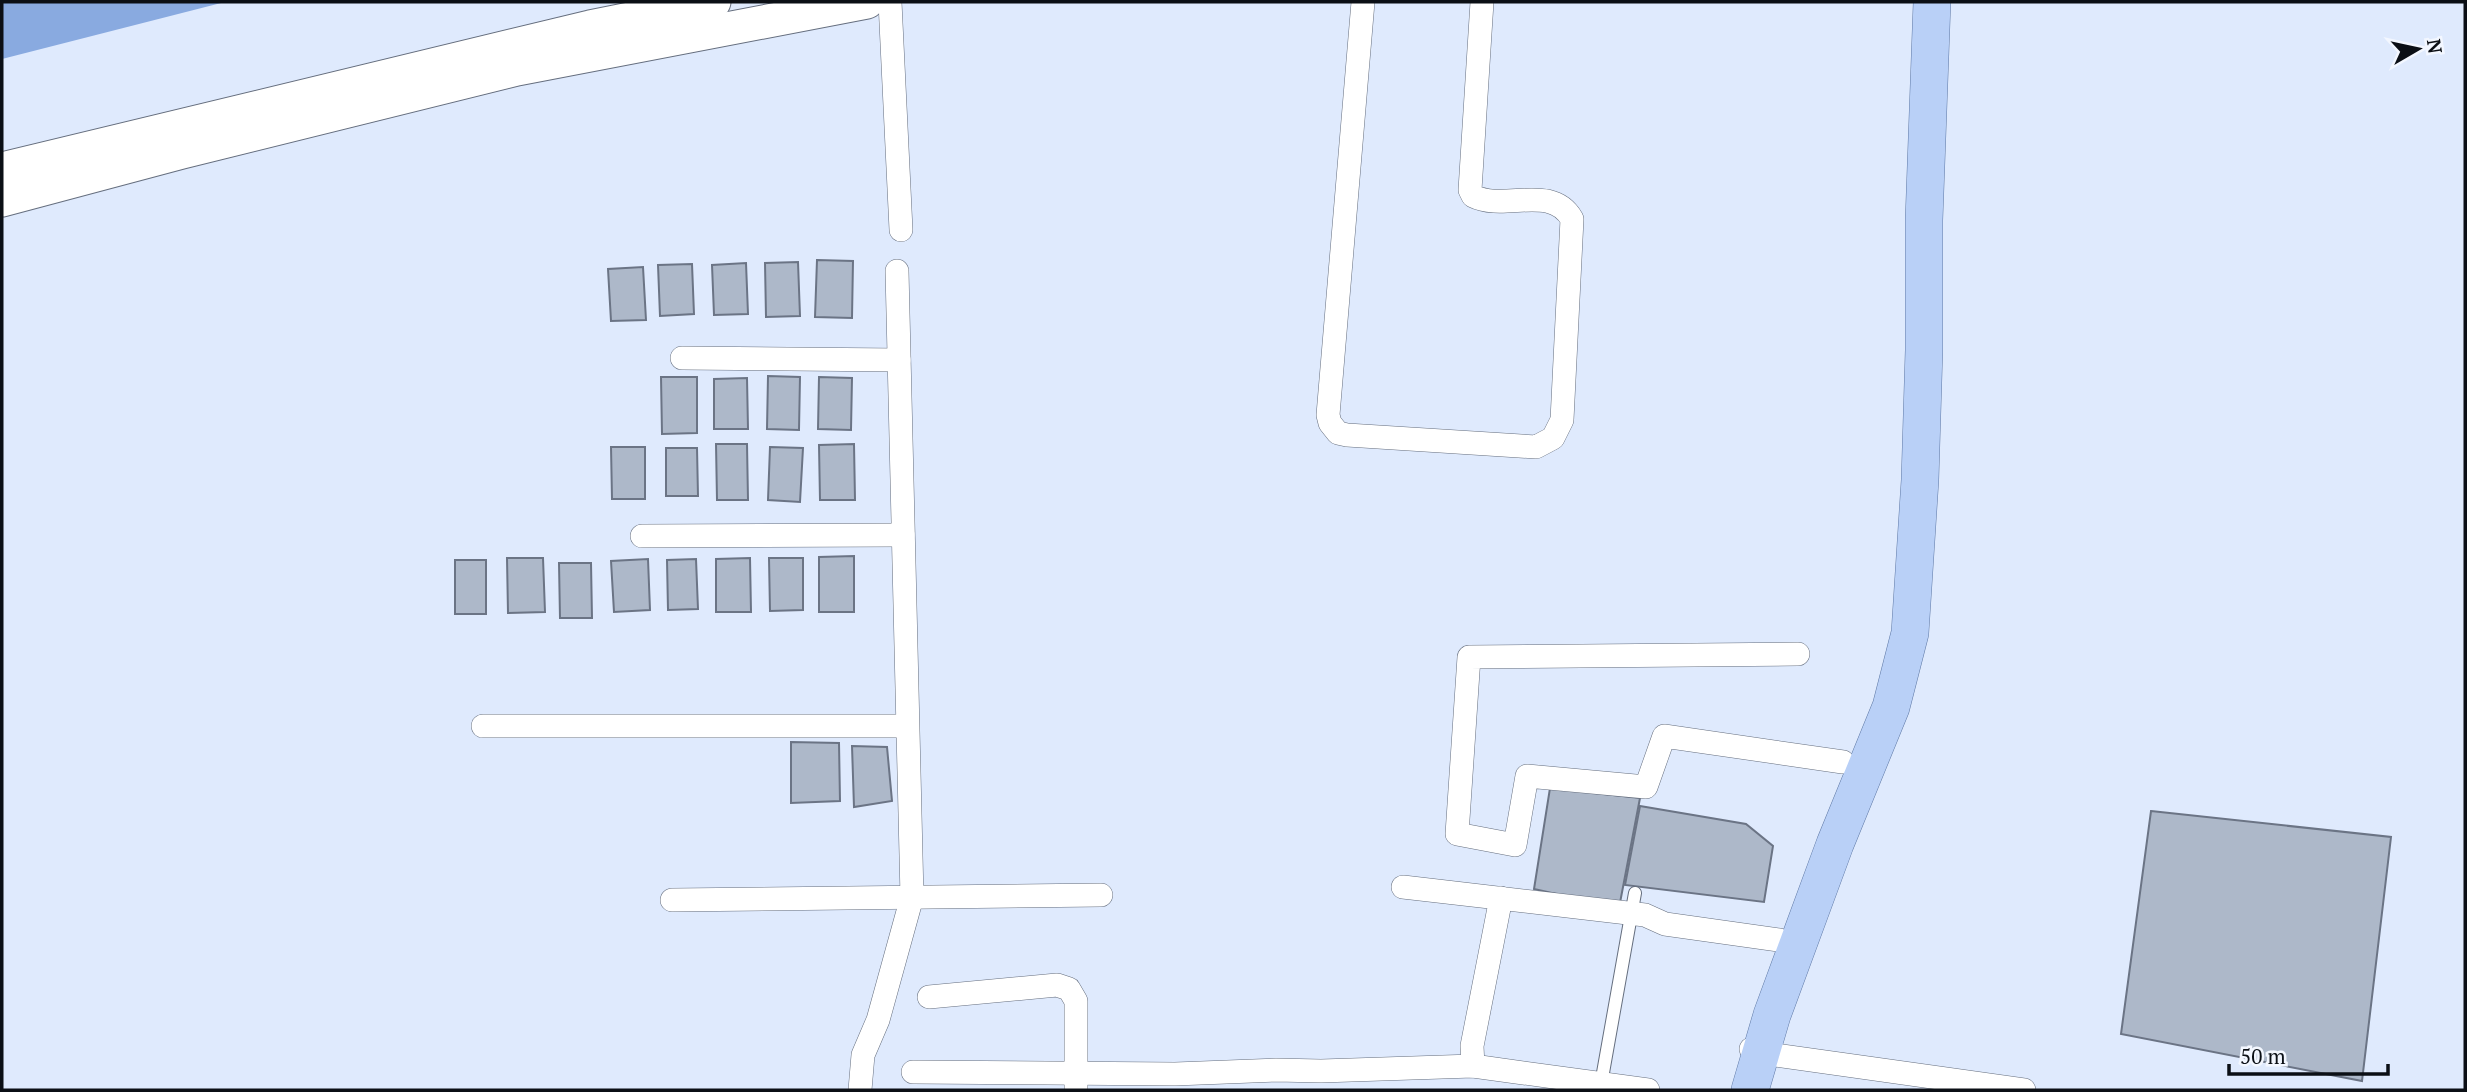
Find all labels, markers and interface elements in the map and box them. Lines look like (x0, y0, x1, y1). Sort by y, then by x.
north arrow (2383, 14, 2453, 84)
text: N (2422, 37, 2449, 56)
scale bar (2229, 1032, 2388, 1076)
text: 50 m (2240, 1042, 2286, 1070)

